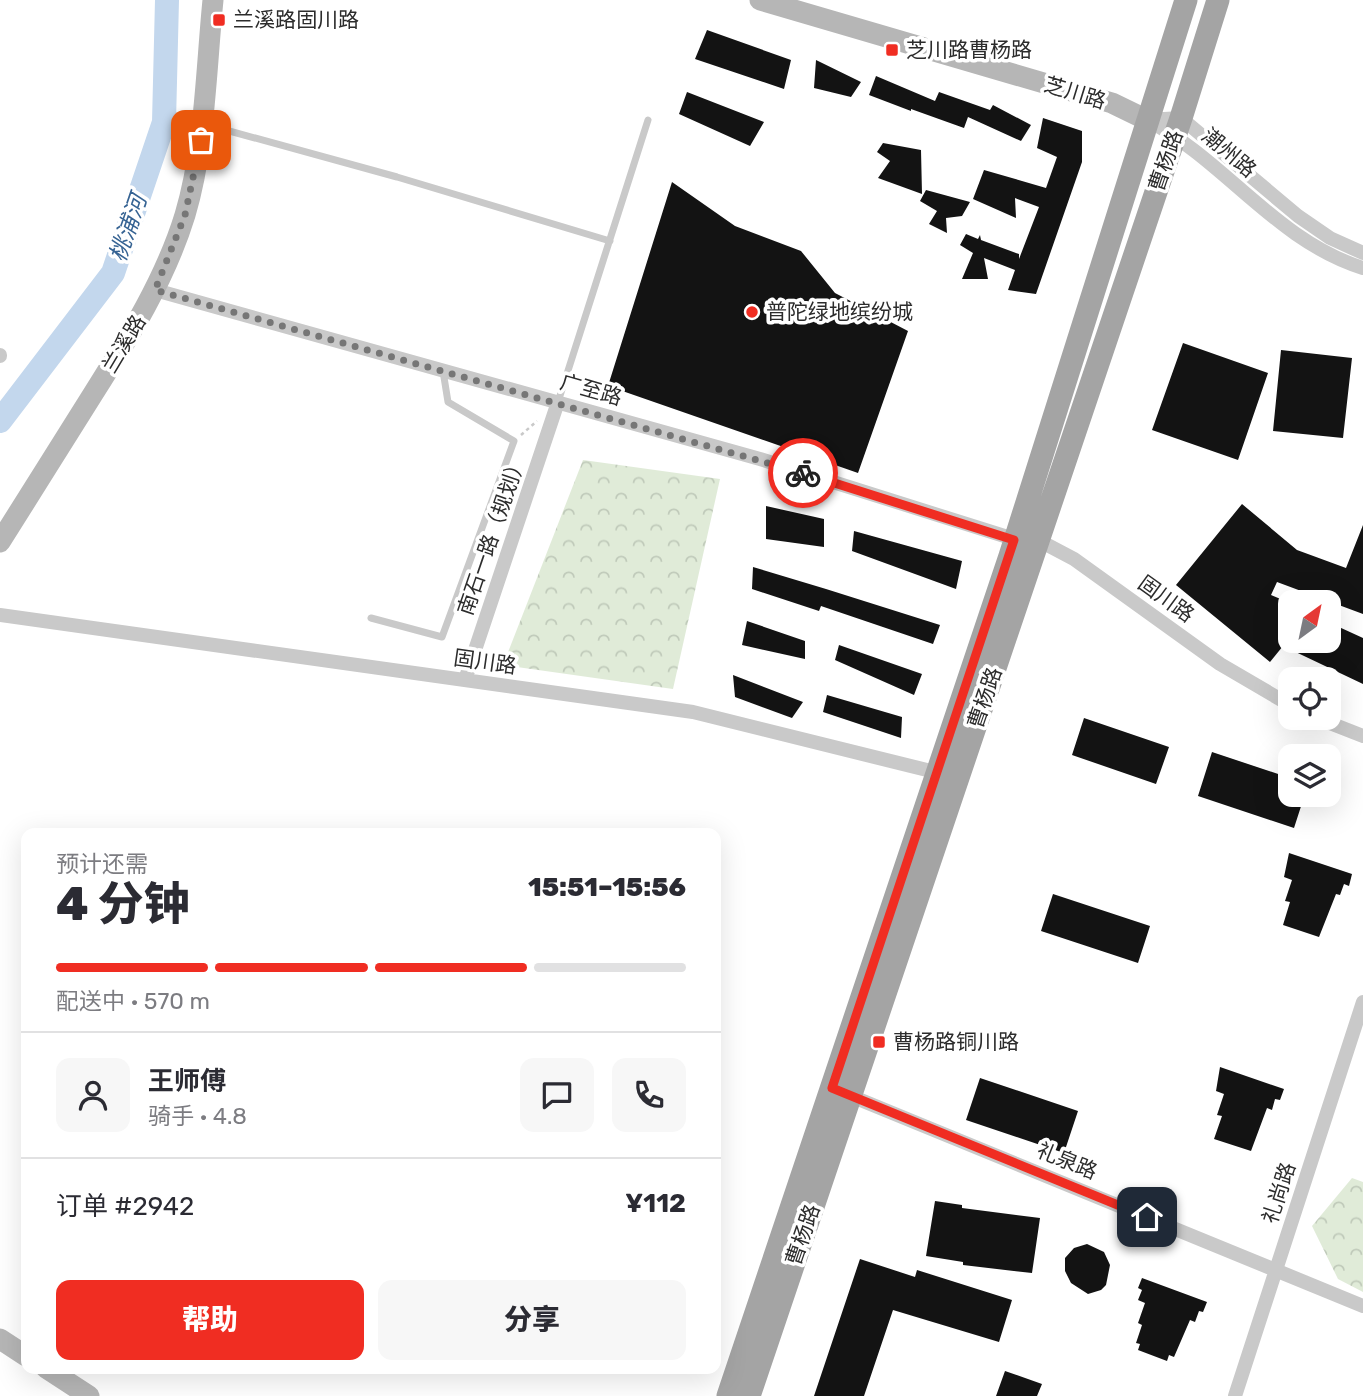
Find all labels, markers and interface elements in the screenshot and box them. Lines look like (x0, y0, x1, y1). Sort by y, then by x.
place label: 兰溪路固川路 (233, 7, 359, 32)
marker: 兰溪路固川路 (211, 12, 227, 28)
place label: 芝川路曹杨路 (906, 37, 1032, 62)
marker: 芝川路曹杨路 (884, 42, 900, 58)
street label: 芝川路 (1041, 71, 1109, 114)
pin (171, 110, 231, 170)
icon: bag (182, 121, 220, 159)
street label: 潮州路 (1197, 123, 1261, 182)
street label: 曹杨路 (1143, 127, 1188, 195)
water label: 桃浦河 (104, 187, 154, 265)
place label: 普陀绿地缤纷城 (766, 299, 913, 324)
marker: 普陀绿地缤纷城 (744, 304, 760, 320)
street label: 兰溪路 (97, 310, 151, 377)
street label: 广至路 (557, 369, 625, 410)
courier (768, 438, 838, 508)
street label: 南石一路（规划） (452, 451, 531, 618)
icon: bike (784, 454, 822, 492)
street label: 固川路 (1133, 570, 1199, 627)
north arrow (1278, 590, 1340, 653)
map controls (1278, 590, 1341, 807)
street label: 固川路 (452, 645, 518, 678)
street label: 曹杨路 (962, 664, 1007, 732)
button: locate (1278, 667, 1341, 730)
button: layers (1278, 744, 1341, 807)
text: 预计还需 (56, 850, 148, 878)
text: 15:51–15:56 (528, 872, 686, 903)
text: 4 分钟 (56, 877, 190, 932)
text: 配送中 · 570 m (56, 987, 210, 1015)
place label: 曹杨路铜川路 (893, 1029, 1019, 1054)
marker: 曹杨路铜川路 (871, 1034, 887, 1050)
button: person (56, 1058, 130, 1132)
button: chat (520, 1058, 594, 1132)
button: phone (612, 1058, 686, 1132)
text: 王师傅 (148, 1066, 226, 1097)
text: 骑手 · 4.8 (148, 1102, 247, 1130)
street label: 礼泉路 (1033, 1137, 1101, 1184)
street label: 礼尚路 (1257, 1159, 1300, 1227)
pin (1117, 1187, 1177, 1247)
text: ¥112 (625, 1188, 686, 1219)
text: 订单 #2942 (56, 1191, 194, 1222)
icon: home (1128, 1198, 1166, 1236)
street label: 曹杨路 (780, 1201, 825, 1269)
button: 帮助 (56, 1280, 364, 1360)
button: 分享 (378, 1280, 686, 1360)

